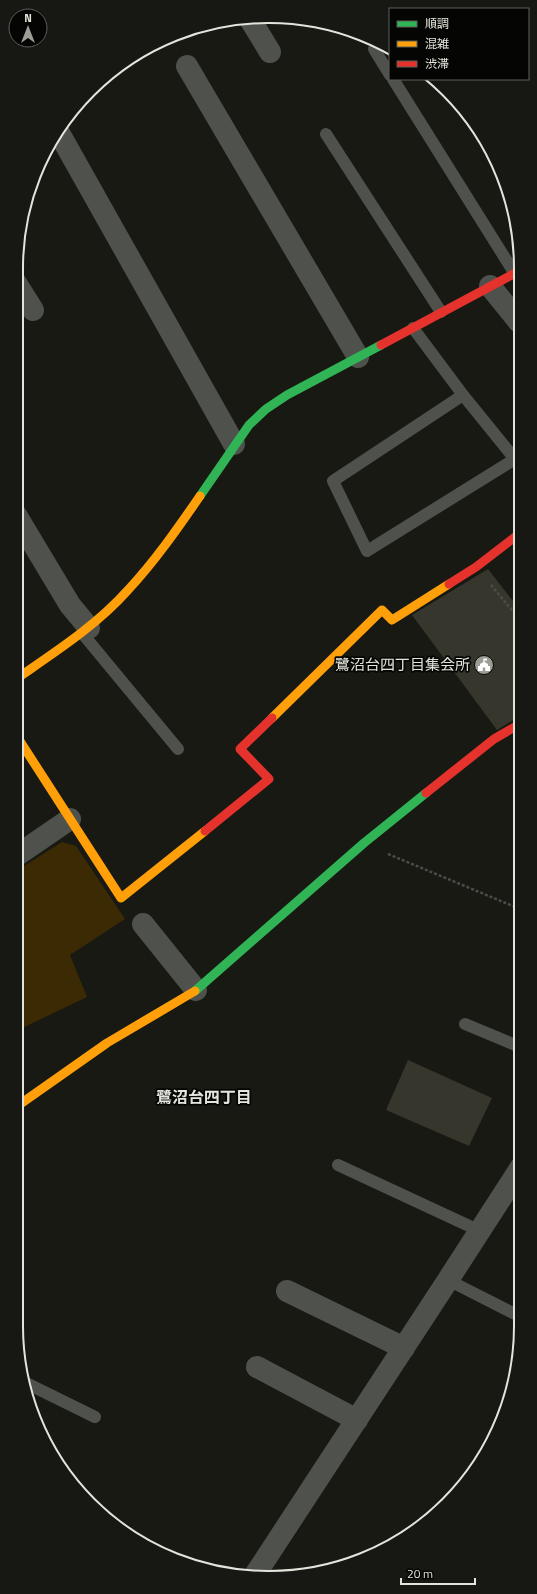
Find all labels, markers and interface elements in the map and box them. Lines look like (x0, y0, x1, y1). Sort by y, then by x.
north arrow (8, 8, 48, 48)
legend (389, 8, 529, 80)
text: N (24, 10, 32, 26)
text: 順調 (425, 14, 449, 33)
text: 混雑 (425, 34, 449, 53)
text: 渋滞 (425, 54, 449, 73)
place label: 鷺沼台四丁目集会所 (335, 653, 470, 676)
public building icon: 鷺沼台四丁目集会所 (473, 654, 495, 676)
district label: 鷺沼台四丁目 (156, 1085, 252, 1109)
scale bar (401, 1560, 475, 1586)
text: 20 m (407, 1564, 433, 1583)

